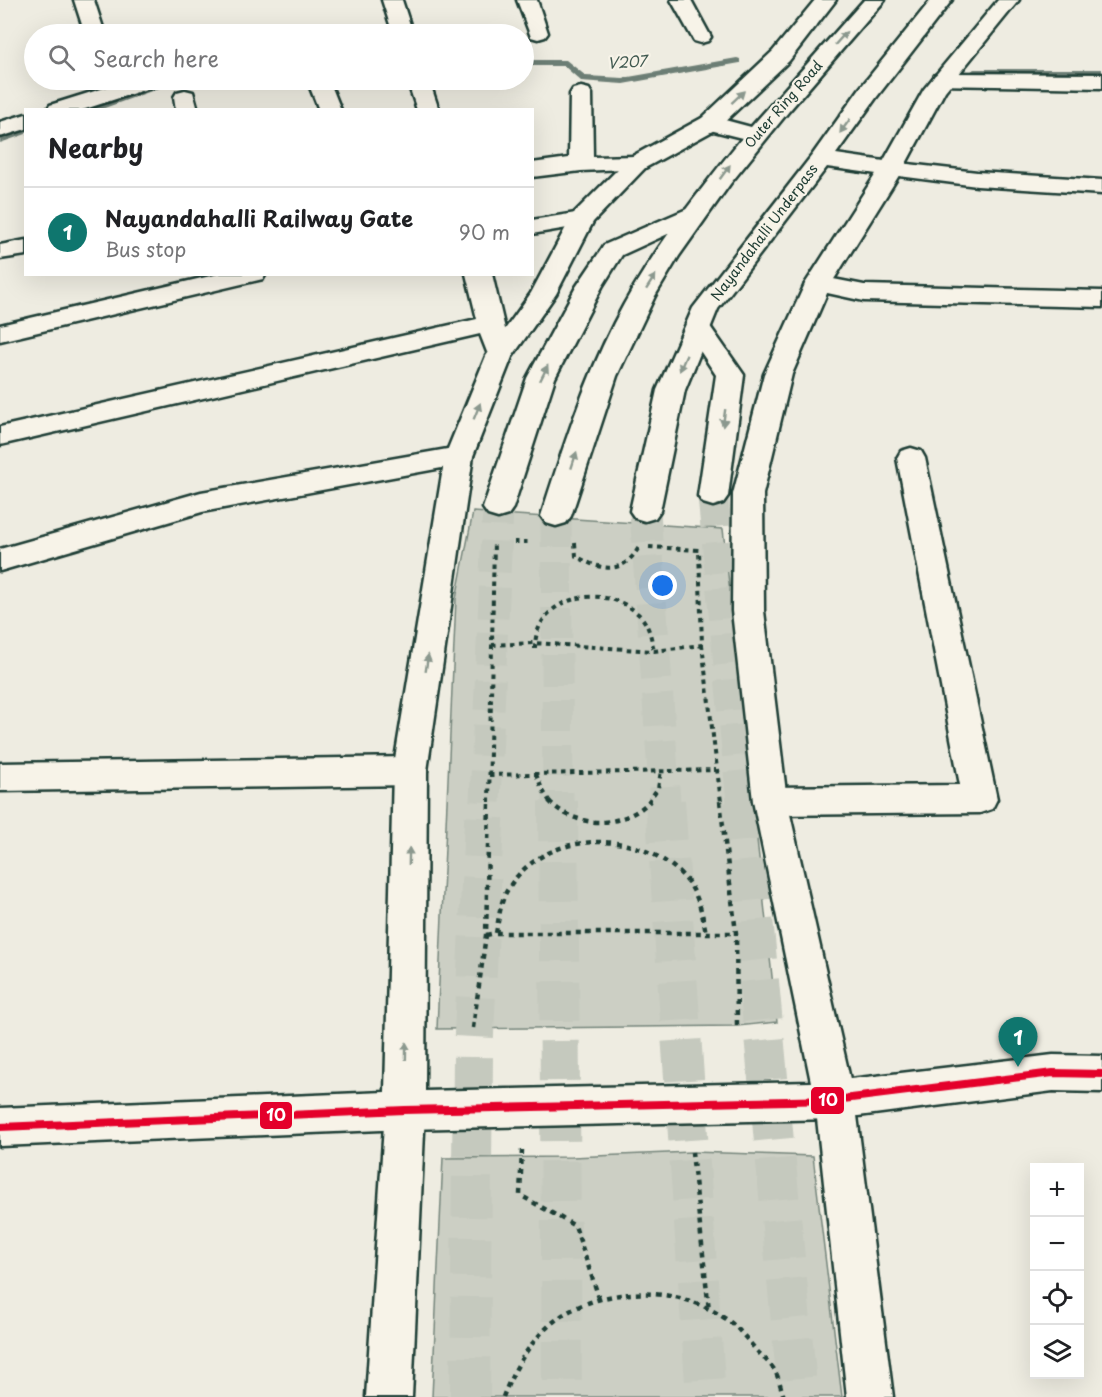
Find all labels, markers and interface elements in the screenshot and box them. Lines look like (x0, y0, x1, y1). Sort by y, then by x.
search box (24, 24, 534, 90)
one-way arrow (833, 32, 847, 46)
icon: search (45, 41, 78, 74)
text: Search here (93, 41, 219, 74)
water label: V207 (607, 48, 650, 74)
street label: Outer Ring Road (739, 56, 827, 152)
one-way arrow (730, 90, 745, 104)
one-way arrow (839, 119, 851, 134)
text: Nearby (48, 128, 143, 167)
street label: Nayandahalli Underpass (705, 159, 823, 305)
one-way arrow (719, 165, 731, 181)
text: Nayandahalli Railway Gate (105, 201, 413, 234)
text: 1 (63, 217, 72, 247)
text: 90 m (459, 217, 510, 247)
text: Bus stop (105, 234, 186, 264)
one-way arrow (645, 274, 657, 290)
one-way arrow (678, 354, 687, 372)
one-way arrow (539, 365, 548, 382)
one-way arrow (473, 401, 483, 419)
one-way arrow (719, 409, 728, 428)
one-way arrow (570, 451, 579, 469)
your location (648, 571, 677, 600)
one-way arrow (423, 653, 432, 672)
one-way arrow (404, 847, 414, 866)
pin: 1 (998, 1018, 1038, 1067)
one-way arrow (401, 1042, 411, 1061)
line badge: 10 (810, 1086, 845, 1115)
text: 10 (818, 1087, 838, 1111)
line badge: 10 (259, 1101, 293, 1130)
text: 10 (266, 1102, 286, 1126)
map controls (1030, 1163, 1084, 1379)
button: + (1030, 1163, 1084, 1217)
button: − (1030, 1217, 1084, 1271)
button: locate (1030, 1271, 1084, 1325)
button: layers (1030, 1325, 1084, 1379)

